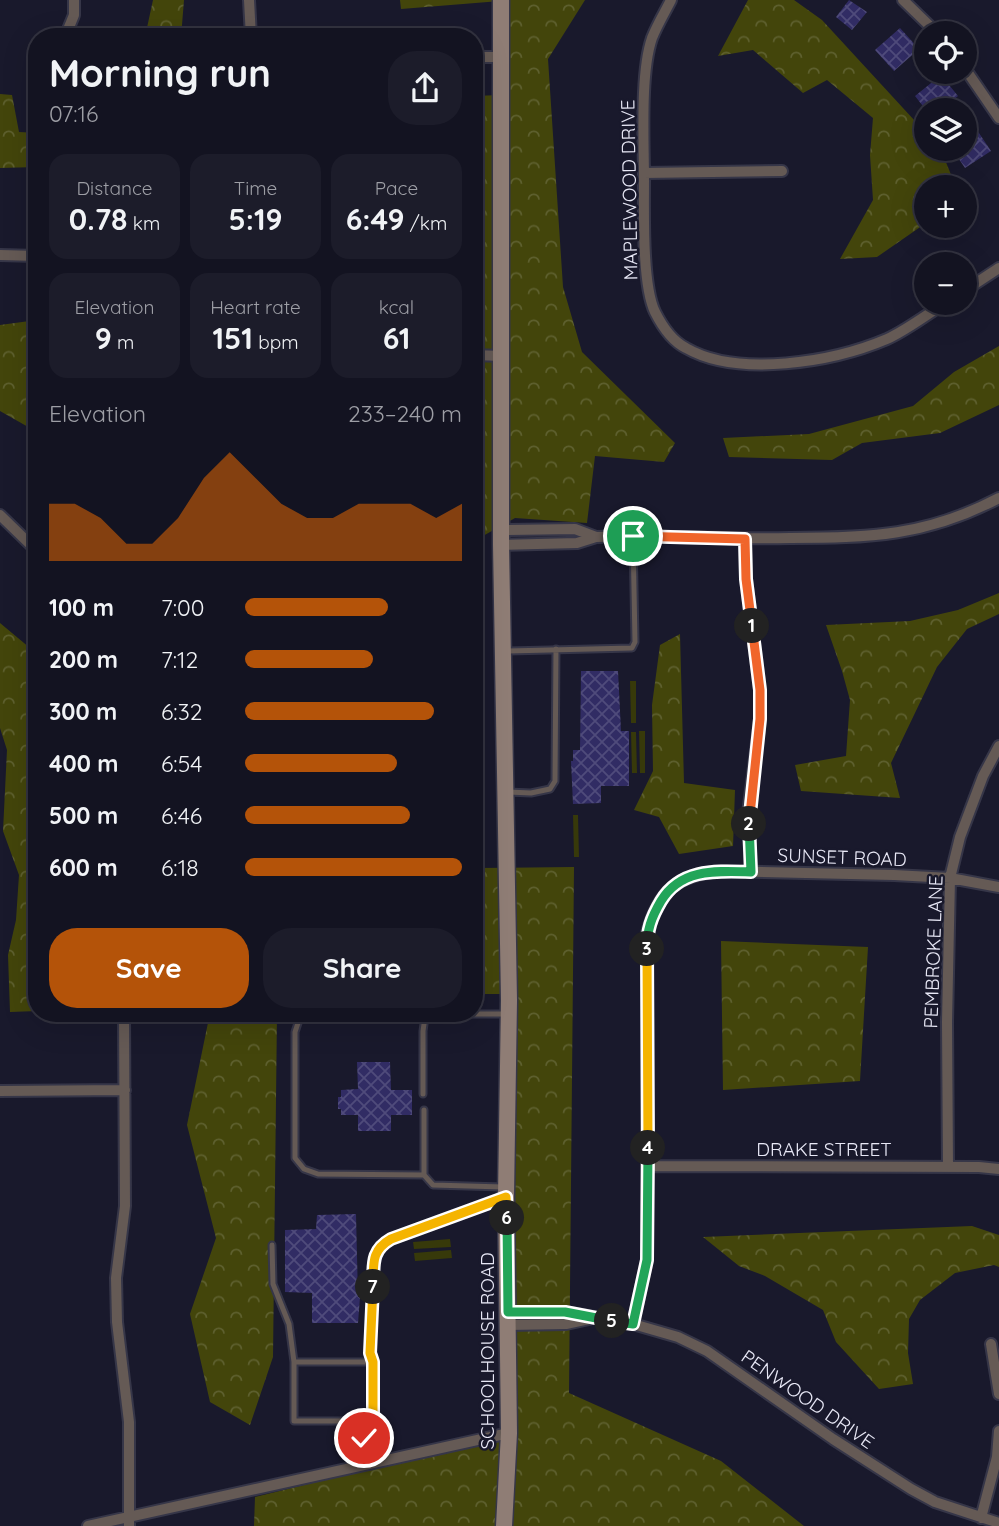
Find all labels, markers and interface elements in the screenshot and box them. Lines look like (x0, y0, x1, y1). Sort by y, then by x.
map controls (914, 21, 977, 315)
button: locate (914, 21, 977, 84)
text: Morning run (49, 49, 271, 97)
button: share (388, 51, 462, 125)
button: layers (914, 98, 977, 161)
text: 07:16 (49, 99, 98, 128)
street label: MAPLEWOOD DRIVE (615, 99, 643, 281)
button: + (914, 175, 977, 238)
text: Distance (76, 176, 153, 200)
text: Time (234, 176, 277, 200)
text: Pace (375, 176, 418, 200)
text: 0.78 (69, 200, 128, 238)
text: 5:19 (228, 200, 283, 238)
text: 6:49 (346, 200, 405, 238)
text: km (128, 211, 160, 235)
text: /km (405, 211, 447, 235)
button: − (914, 252, 977, 315)
text: Elevation (74, 295, 155, 319)
text: Heart rate (210, 295, 301, 319)
text: kcal (379, 295, 414, 319)
text: 9 (95, 319, 112, 357)
text: 151 (212, 319, 253, 357)
text: 61 (383, 319, 410, 357)
text: m (112, 330, 134, 354)
text: bpm (253, 330, 299, 354)
text: Elevation (49, 399, 146, 428)
text: 233–240 m (348, 399, 462, 428)
pin (603, 506, 663, 566)
icon: arrive (614, 517, 652, 555)
text: 100 m (49, 593, 114, 622)
text: 7:00 (161, 593, 204, 622)
pin: 1 (734, 608, 770, 644)
text: 1 (748, 613, 755, 637)
text: 200 m (49, 645, 118, 674)
text: 7:12 (161, 645, 198, 674)
text: 300 m (49, 697, 117, 726)
text: 6:32 (161, 697, 202, 726)
text: 400 m (49, 749, 118, 778)
text: 6:54 (161, 749, 202, 778)
text: 500 m (49, 801, 118, 830)
text: 6:46 (161, 801, 202, 830)
pin: 2 (732, 806, 766, 842)
text: 2 (743, 811, 754, 835)
street label: SUNSET ROAD (777, 843, 907, 871)
text: 600 m (49, 853, 118, 882)
text: 6:18 (161, 853, 199, 882)
street label: PEMBROKE LANE (918, 875, 948, 1029)
button: Save (49, 928, 249, 1008)
button: Share (263, 928, 462, 1008)
pin: 3 (630, 932, 664, 967)
text: 3 (641, 936, 652, 960)
pin: 4 (630, 1130, 666, 1166)
text: 4 (642, 1135, 653, 1159)
street label: DRAKE STREET (756, 1137, 892, 1161)
pin: 6 (490, 1200, 524, 1236)
text: 6 (501, 1205, 512, 1229)
street label: SCHOOLHOUSE ROAD (475, 1252, 499, 1450)
pin: 7 (356, 1270, 390, 1304)
text: 7 (367, 1274, 378, 1298)
pin: 5 (594, 1304, 630, 1338)
text: 5 (606, 1308, 617, 1332)
street label: PENWOOD DRIVE (737, 1344, 879, 1454)
pin (334, 1408, 394, 1468)
icon: check (345, 1419, 383, 1457)

